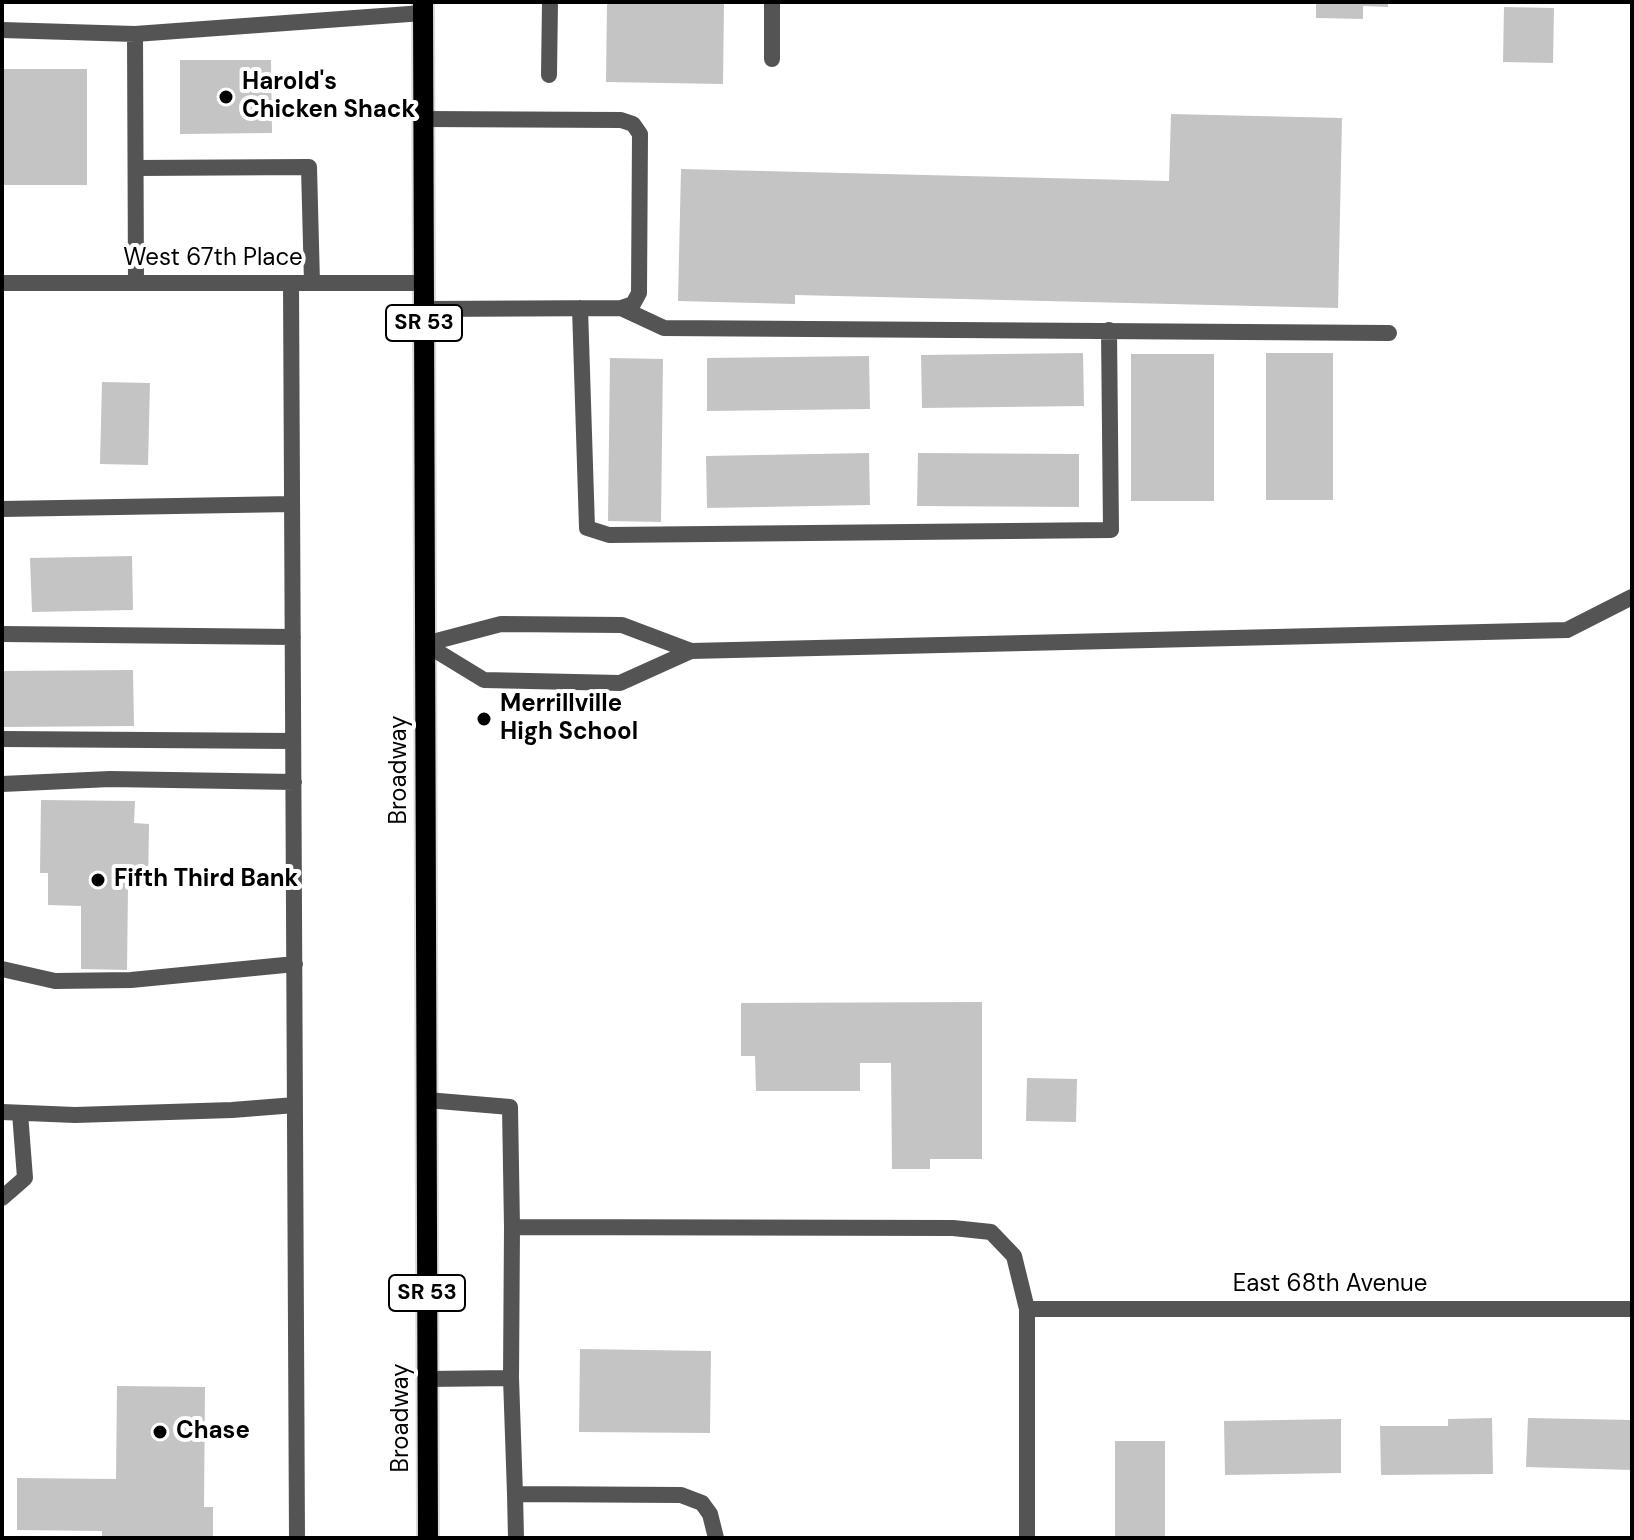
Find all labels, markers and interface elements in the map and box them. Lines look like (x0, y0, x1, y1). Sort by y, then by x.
place label: Harold's Chicken Shack (242, 69, 415, 125)
marker: Harold's Chicken Shack (217, 88, 235, 106)
street label: West 67th Place (123, 245, 303, 273)
road number: SR 53 (386, 305, 462, 341)
place label: Merrillville High School (500, 691, 638, 747)
marker: Merrillville High School (475, 710, 493, 728)
street label: Broadway (386, 715, 414, 825)
place label: Fifth Third Bank (114, 866, 298, 894)
marker: Fifth Third Bank (89, 871, 107, 889)
street label: East 68th Avenue (1233, 1271, 1427, 1299)
road number: SR 53 (389, 1275, 465, 1311)
street label: Broadway (388, 1363, 416, 1473)
place label: Chase (176, 1418, 250, 1446)
marker: Chase (151, 1423, 169, 1441)

